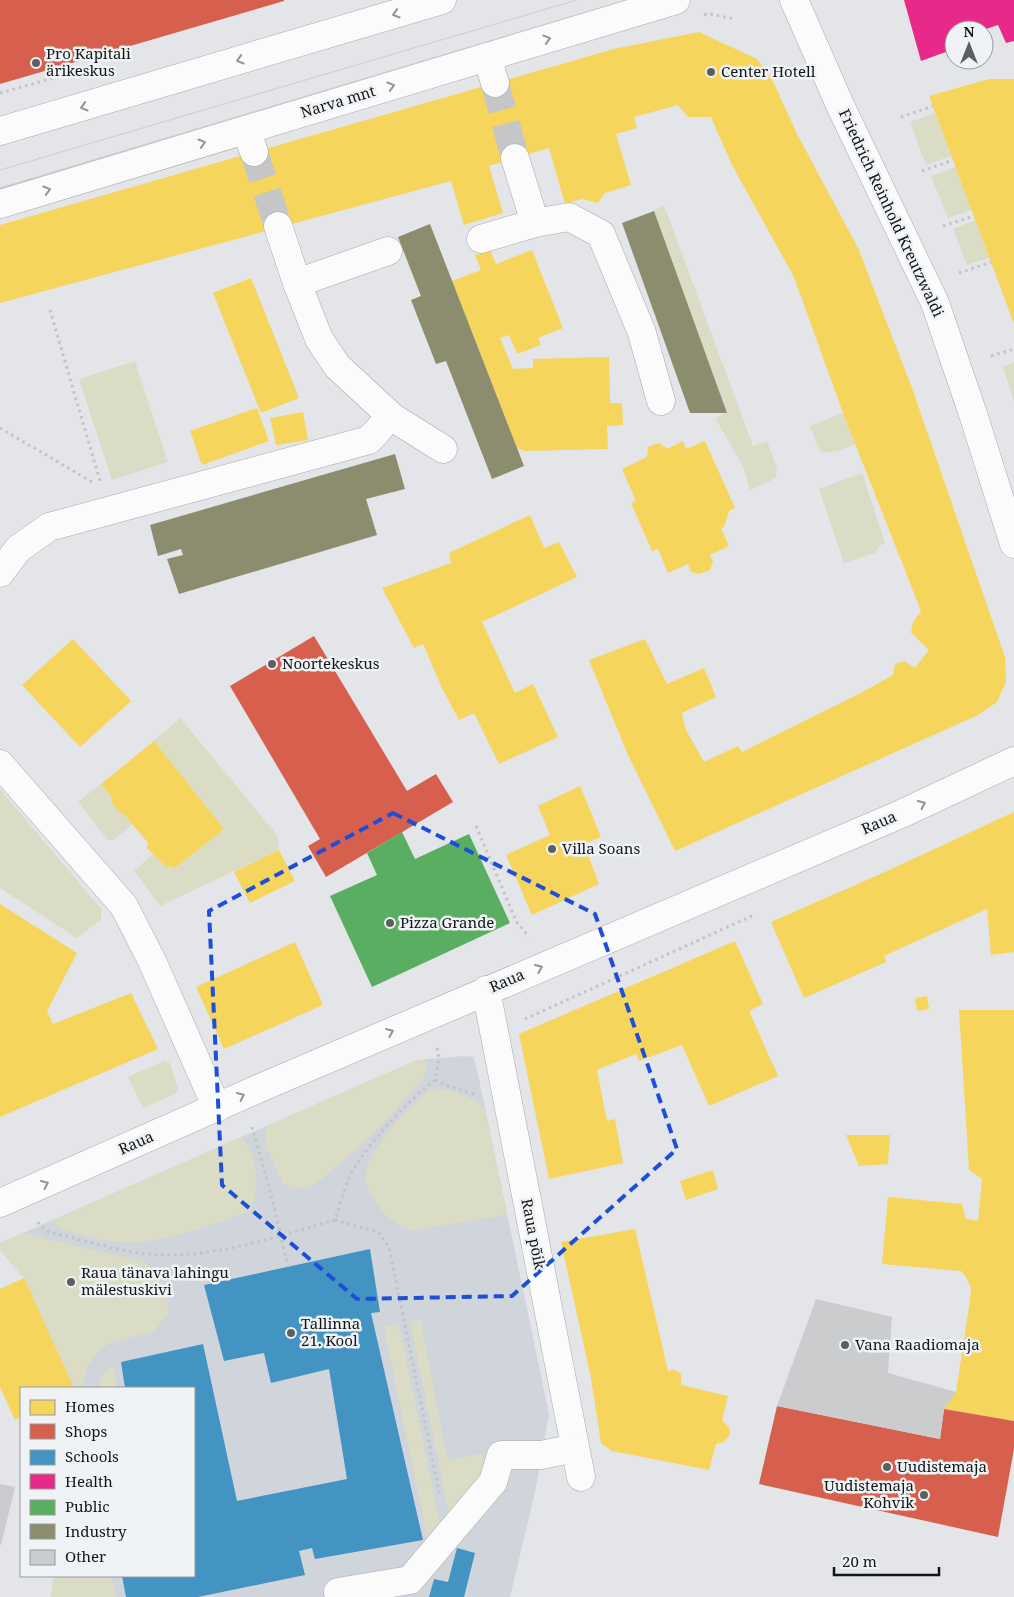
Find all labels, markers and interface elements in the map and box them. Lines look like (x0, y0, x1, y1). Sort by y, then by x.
one-way arrow (392, 8, 400, 18)
north arrow (944, 20, 994, 70)
text: N (963, 22, 975, 41)
one-way arrow (542, 34, 550, 44)
place label: Pro Kapitali ärikeskus (46, 43, 131, 80)
one-way arrow (236, 55, 244, 65)
marker: Pro Kapitali ärikeskus (30, 57, 42, 69)
place label: Center Hotell (721, 61, 816, 81)
marker: Center Hotell (705, 66, 717, 78)
street label: Narva mnt (298, 80, 378, 122)
one-way arrow (387, 81, 395, 91)
one-way arrow (80, 101, 89, 111)
street label: Friedrich Reinhold Kreutzwaldi (835, 105, 949, 320)
one-way arrow (198, 139, 206, 149)
one-way arrow (42, 186, 50, 196)
place label: Noortekeskus (282, 653, 380, 673)
marker: Noortekeskus (266, 658, 278, 670)
one-way arrow (917, 800, 926, 810)
street label: Raua (858, 806, 899, 838)
place label: Villa Soans (562, 838, 641, 858)
marker: Villa Soans (546, 843, 558, 855)
place label: Pizza Grande (400, 912, 494, 932)
marker: Pizza Grande (384, 917, 396, 929)
one-way arrow (534, 963, 543, 974)
street label: Raua (486, 964, 527, 996)
one-way arrow (385, 1027, 394, 1038)
one-way arrow (236, 1092, 245, 1103)
street label: Raua (115, 1126, 156, 1159)
one-way arrow (40, 1179, 49, 1190)
street label: Raua põik (517, 1197, 551, 1271)
place label: Raua tänava lahingu mälestuskivi (81, 1262, 229, 1299)
marker: Raua tänava lahingu mälestuskivi (65, 1276, 77, 1288)
place label: Tallinna 21. Kool (301, 1313, 360, 1350)
marker: Tallinna 21. Kool (285, 1327, 297, 1339)
place label: Vana Raadiomaja (855, 1334, 980, 1354)
marker: Vana Raadiomaja (839, 1339, 851, 1351)
legend (20, 1387, 195, 1577)
text: Homes (65, 1396, 115, 1416)
text: Shops (65, 1421, 108, 1441)
text: Schools (65, 1446, 119, 1466)
place label: Uudistemaja (897, 1456, 987, 1476)
marker: Uudistemaja (881, 1461, 893, 1473)
text: Health (65, 1471, 113, 1491)
place label: Uudistemaja Kohvik (824, 1475, 914, 1512)
marker: Uudistemaja Kohvik (918, 1489, 930, 1501)
text: Public (65, 1496, 110, 1516)
text: Industry (65, 1521, 127, 1541)
scale bar (834, 1544, 939, 1576)
text: Other (65, 1546, 106, 1566)
text: 20 m (842, 1551, 877, 1571)

